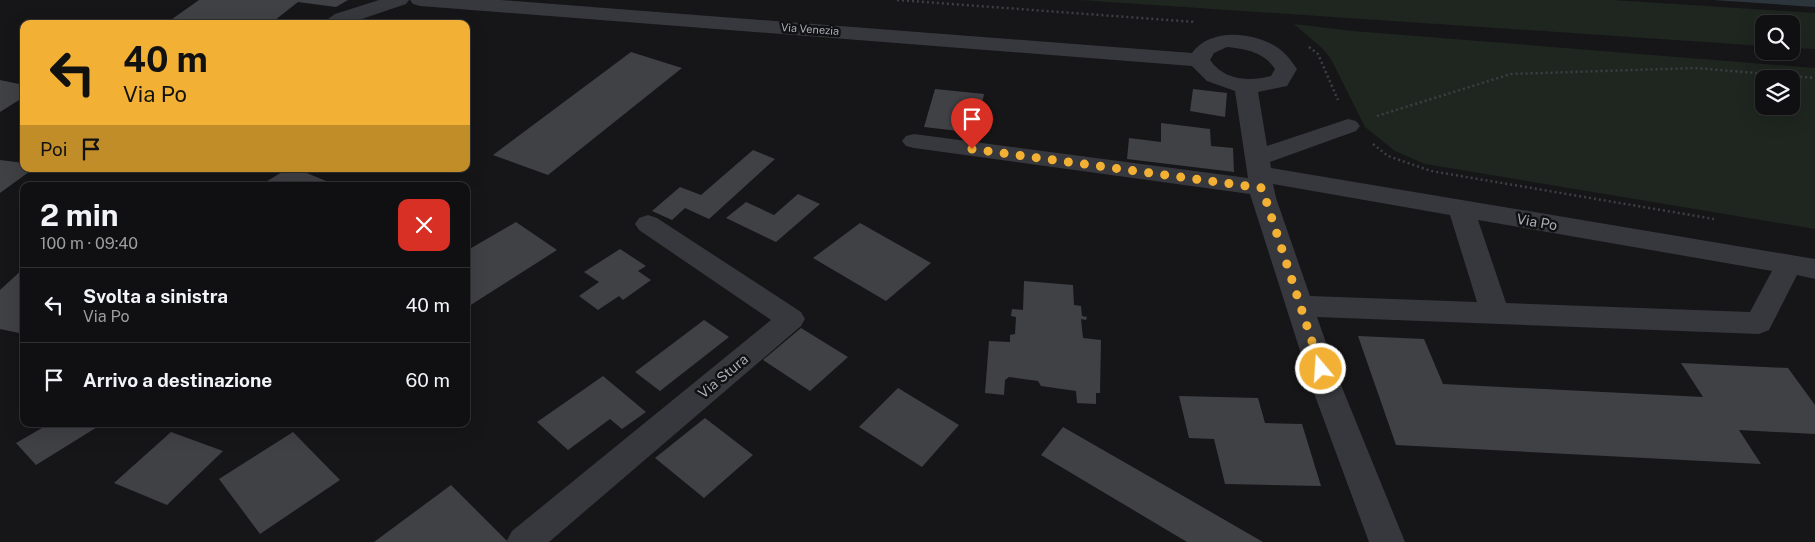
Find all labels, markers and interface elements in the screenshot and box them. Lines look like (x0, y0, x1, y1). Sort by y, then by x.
map controls (1755, 15, 1800, 115)
button: search (1755, 15, 1800, 60)
street label: Via Venezia (781, 21, 839, 37)
text: 40 m (123, 39, 208, 80)
icon: left (40, 40, 105, 105)
button: layers (1755, 70, 1800, 115)
text: Via Po (123, 81, 187, 107)
pin (951, 98, 993, 149)
icon: arrive (958, 105, 986, 133)
icon: arrive (77, 135, 105, 163)
text: Poi (40, 138, 67, 160)
text: 2 min (40, 197, 119, 233)
button: close (398, 199, 450, 251)
street label: Via Po (1516, 211, 1559, 233)
text: 100 m · 09:40 (40, 234, 138, 253)
text: Svolta a sinistra (83, 285, 228, 307)
icon: left (40, 291, 68, 319)
text: 40 m (405, 294, 450, 316)
text: Via Po (83, 307, 130, 326)
position arrow (1294, 342, 1346, 394)
street label: Via Stura (695, 351, 751, 401)
icon: arrive (40, 366, 68, 394)
text: Arrivo a destinazione (83, 369, 272, 391)
text: 60 m (406, 369, 450, 391)

